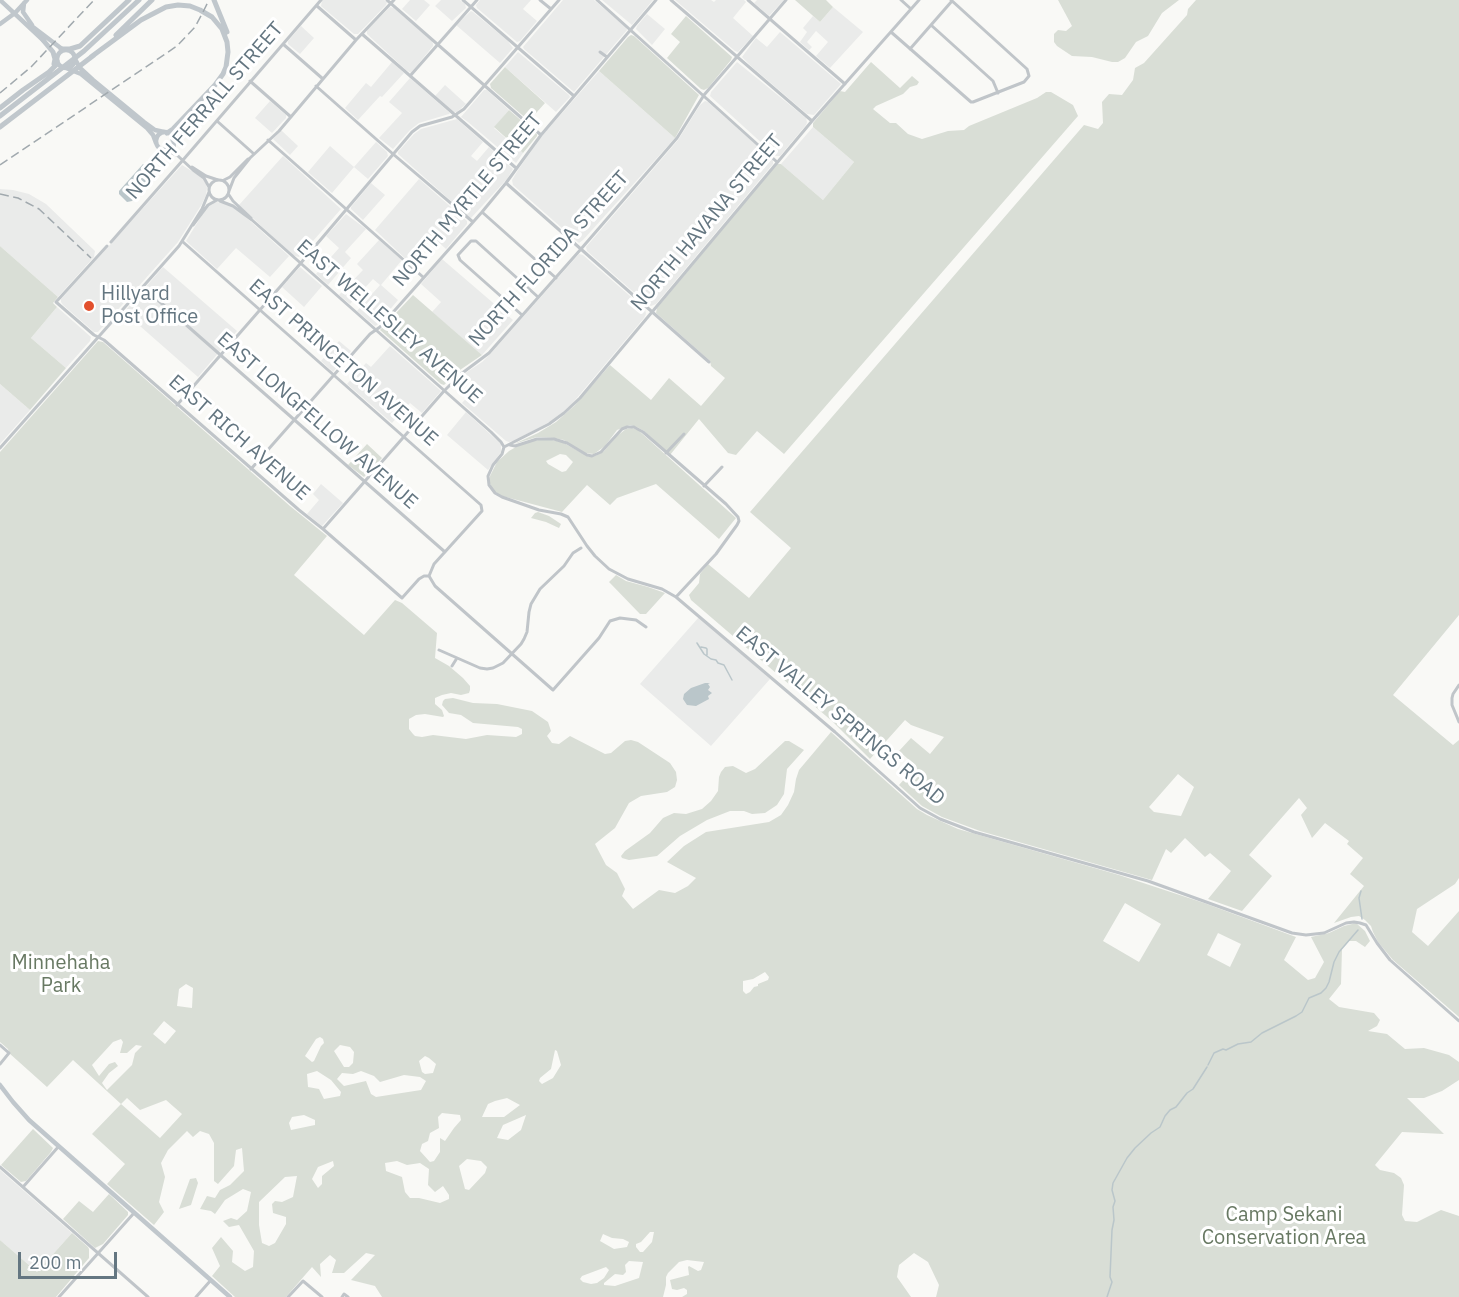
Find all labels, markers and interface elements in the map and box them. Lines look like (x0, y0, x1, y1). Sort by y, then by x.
street label: NORTH FERRALL STREET (121, 17, 289, 205)
street label: NORTH MYRTLE STREET (388, 108, 548, 292)
street label: NORTH HAVANA STREET (626, 130, 788, 316)
street label: NORTH FLORIDA STREET (464, 166, 634, 352)
street label: EAST WELLESLEY AVENUE (291, 235, 487, 409)
street label: EAST PRINCETON AVENUE (244, 274, 442, 452)
place label: Hillyard Post Office (101, 282, 198, 329)
marker: Hillyard Post Office (82, 299, 96, 313)
street label: EAST LONGFELLOW AVENUE (212, 327, 422, 515)
street label: EAST RICH AVENUE (163, 370, 315, 506)
street label: EAST VALLEY SPRINGS ROAD (731, 621, 949, 811)
park label: Minnehaha Park (11, 951, 111, 998)
park label: Camp Sekani Conservation Area (1202, 1203, 1366, 1250)
scale bar (21, 1240, 120, 1278)
text: 200 m (29, 1251, 81, 1274)

